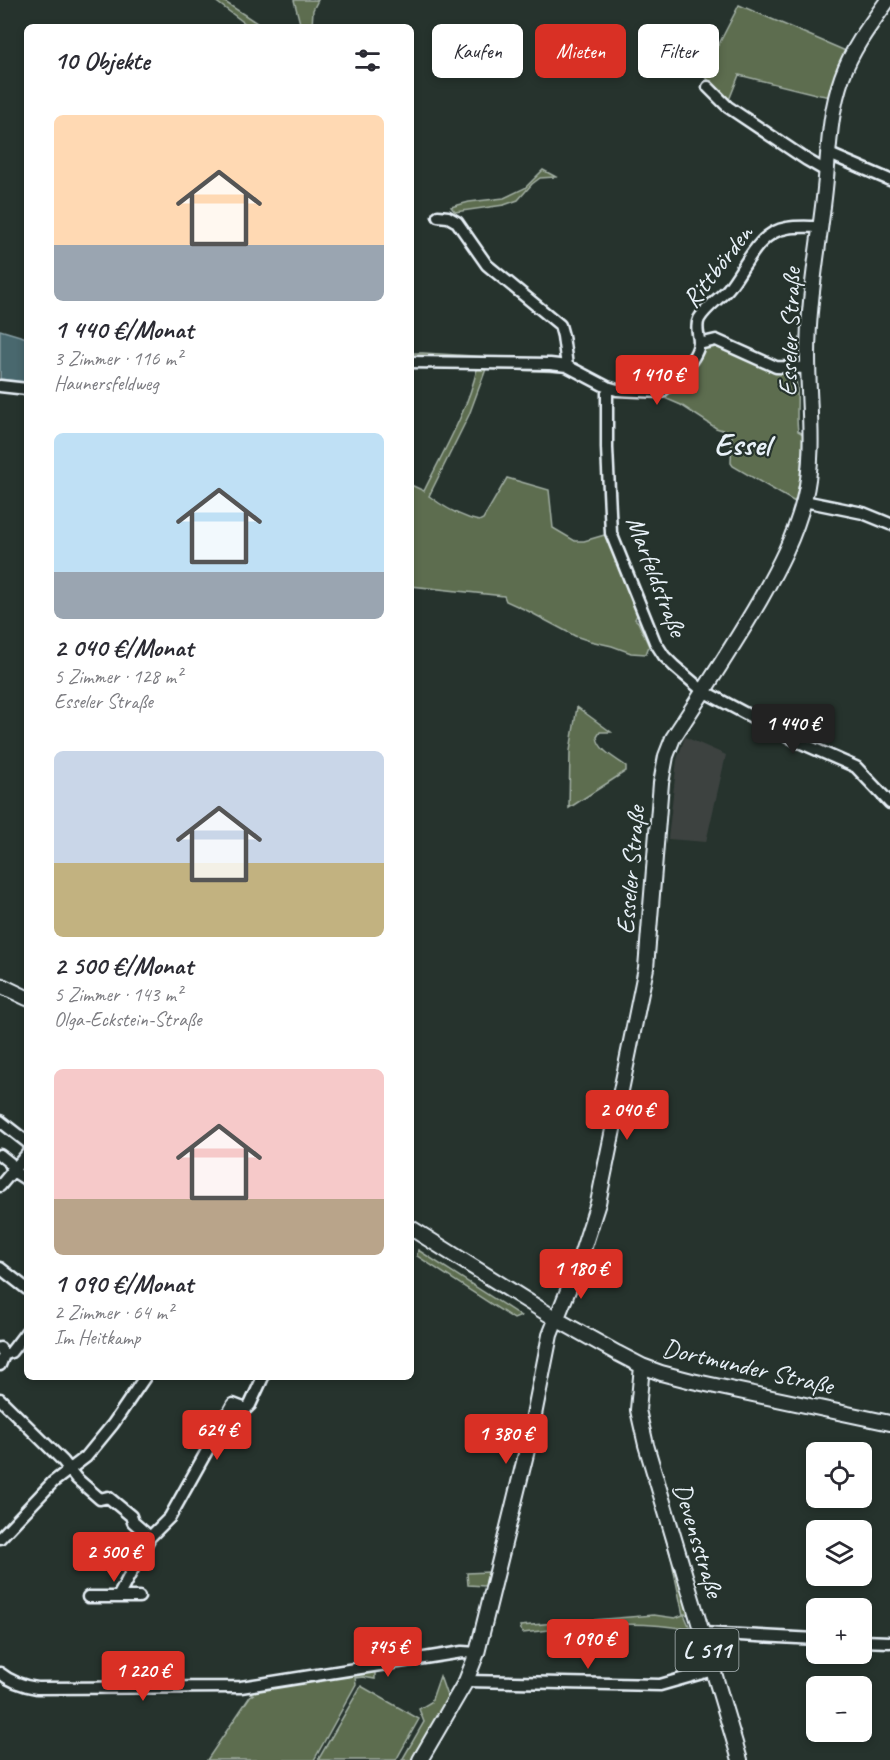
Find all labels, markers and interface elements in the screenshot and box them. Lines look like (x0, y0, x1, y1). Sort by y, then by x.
chip: Kaufen (432, 24, 523, 78)
chip: Mieten (535, 24, 626, 78)
chip: Filter (638, 24, 719, 78)
text: 10 Objekte (54, 44, 150, 77)
icon: filters (351, 44, 384, 77)
icon: home (165, 154, 273, 262)
street label: Rittbörden (675, 217, 761, 314)
street label: Esseler Straße (771, 265, 808, 397)
text: 1 440 €/Monat (54, 313, 193, 346)
text: 3 Zimmer · 116 m² (54, 346, 182, 371)
pin: 1 410 € (602, 355, 712, 406)
text: 1 410 € (630, 362, 684, 387)
text: Haunersfeldweg (54, 371, 158, 396)
district label: Essel (714, 424, 776, 465)
icon: home (165, 472, 273, 580)
street label: Marfeldstraße (618, 511, 695, 643)
text: 2 040 €/Monat (54, 631, 193, 664)
text: 5 Zimmer · 128 m² (54, 664, 182, 689)
text: Esseler Straße (54, 689, 153, 714)
pin: 1 440 € (738, 704, 848, 755)
text: 1 440 € (766, 711, 820, 736)
icon: home (165, 790, 273, 898)
street label: Esseler Straße (608, 802, 653, 935)
text: 2 500 €/Monat (54, 949, 193, 982)
text: 5 Zimmer · 143 m² (54, 982, 182, 1007)
text: Olga-Eckstein-Straße (54, 1007, 201, 1032)
pin: 2 040 € (572, 1090, 682, 1141)
text: 2 040 € (600, 1097, 654, 1122)
icon: home (165, 1108, 273, 1216)
pin: 1 180 € (526, 1249, 636, 1300)
text: 1 180 € (554, 1256, 608, 1281)
text: 1 090 €/Monat (54, 1267, 193, 1300)
text: 2 Zimmer · 64 m² (54, 1300, 173, 1325)
text: Im Heitkamp (54, 1325, 140, 1350)
street label: Dortmunder Straße (659, 1331, 839, 1403)
pin: 624 € (175, 1410, 259, 1461)
pin: 1 380 € (451, 1414, 561, 1465)
text: 624 € (196, 1417, 238, 1442)
text: 1 380 € (479, 1421, 533, 1446)
map controls (806, 1442, 872, 1742)
button: locate (806, 1442, 872, 1508)
street label: Devensstraße (666, 1479, 732, 1604)
button: layers (806, 1520, 872, 1586)
pin: 2 500 € (59, 1532, 169, 1583)
text: 2 500 € (87, 1539, 141, 1564)
button: + (806, 1598, 872, 1664)
pin: 1 090 € (533, 1619, 643, 1670)
text: 1 090 € (561, 1626, 615, 1651)
pin: 745 € (346, 1627, 430, 1678)
road number: L 511 (676, 1629, 738, 1671)
text: 745 € (368, 1634, 408, 1659)
pin: 1 220 € (88, 1651, 198, 1702)
text: 1 220 € (116, 1658, 170, 1683)
button: − (806, 1676, 872, 1742)

